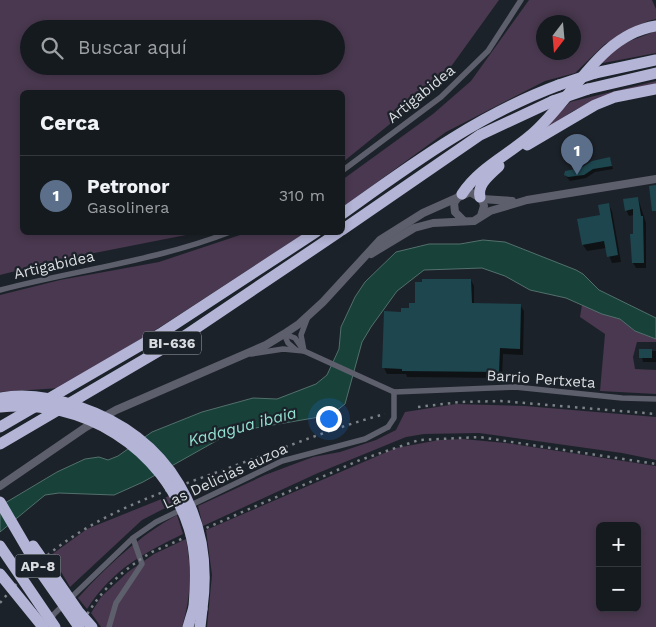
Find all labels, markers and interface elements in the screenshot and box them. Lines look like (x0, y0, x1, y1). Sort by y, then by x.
north arrow (536, 15, 581, 60)
search box (20, 20, 345, 75)
icon: search (38, 34, 66, 62)
text: Buscar aquí (78, 36, 187, 59)
street label: Artigabidea (383, 61, 459, 127)
text: Cerca (40, 110, 99, 135)
pin: 1 (561, 134, 593, 175)
text: Petronor (87, 175, 169, 198)
text: 1 (53, 186, 59, 205)
text: 310 m (279, 186, 325, 205)
text: Gasolinera (87, 198, 169, 217)
street label: Artigabidea (12, 247, 97, 283)
road number: BI-636 (143, 332, 201, 354)
street label: Barrio Pertxeta (486, 366, 597, 392)
water label: Kadagua ibaia (186, 403, 299, 450)
your location (316, 406, 342, 432)
street label: Las Delicias auzoa (160, 439, 291, 513)
map controls (596, 522, 641, 612)
button: + (596, 522, 641, 567)
road number: AP-8 (15, 554, 60, 578)
button: − (596, 567, 641, 612)

